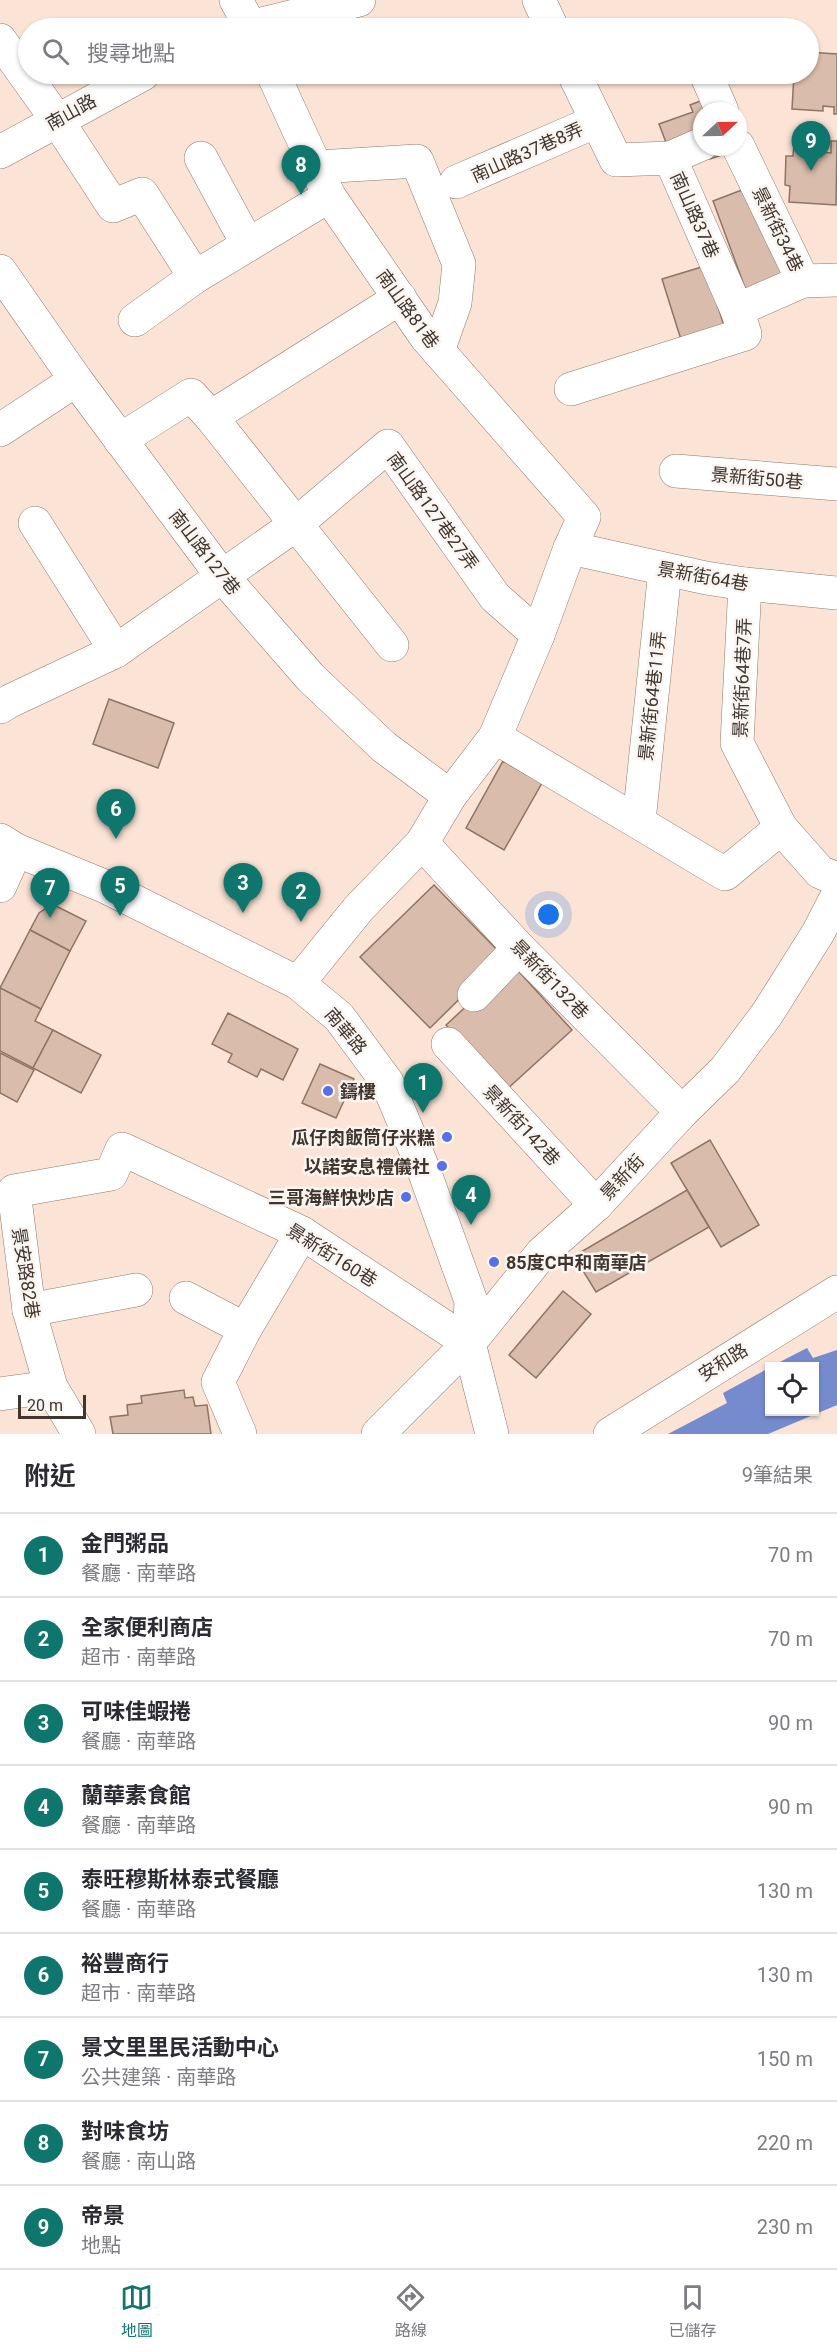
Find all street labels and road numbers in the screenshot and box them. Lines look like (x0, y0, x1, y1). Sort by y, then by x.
street label: 南山路 (42, 90, 100, 134)
street label: 南山路37巷8弄 (468, 118, 586, 186)
street label: 南山路37巷 (667, 169, 723, 261)
street label: 景新街34巷 (748, 183, 808, 275)
street label: 南山路81巷 (372, 266, 444, 352)
street label: 南山路127巷27弄 (383, 448, 483, 574)
street label: 景新街50巷 (710, 464, 804, 492)
street label: 南山路127巷 (165, 505, 245, 599)
street label: 景新街64巷 (656, 558, 750, 594)
street label: 景新街64巷7弄 (729, 617, 755, 739)
street label: 景新街64巷11弄 (635, 630, 669, 762)
street label: 景新街132巷 (507, 935, 593, 1023)
street label: 南華路 (321, 1004, 371, 1058)
street label: 景新街142巷 (479, 1080, 565, 1170)
street label: 景新街 (596, 1150, 648, 1204)
street label: 景新街160巷 (283, 1219, 381, 1291)
street label: 景安路82巷 (8, 1226, 44, 1320)
street label: 安和路 (695, 1339, 751, 1385)

